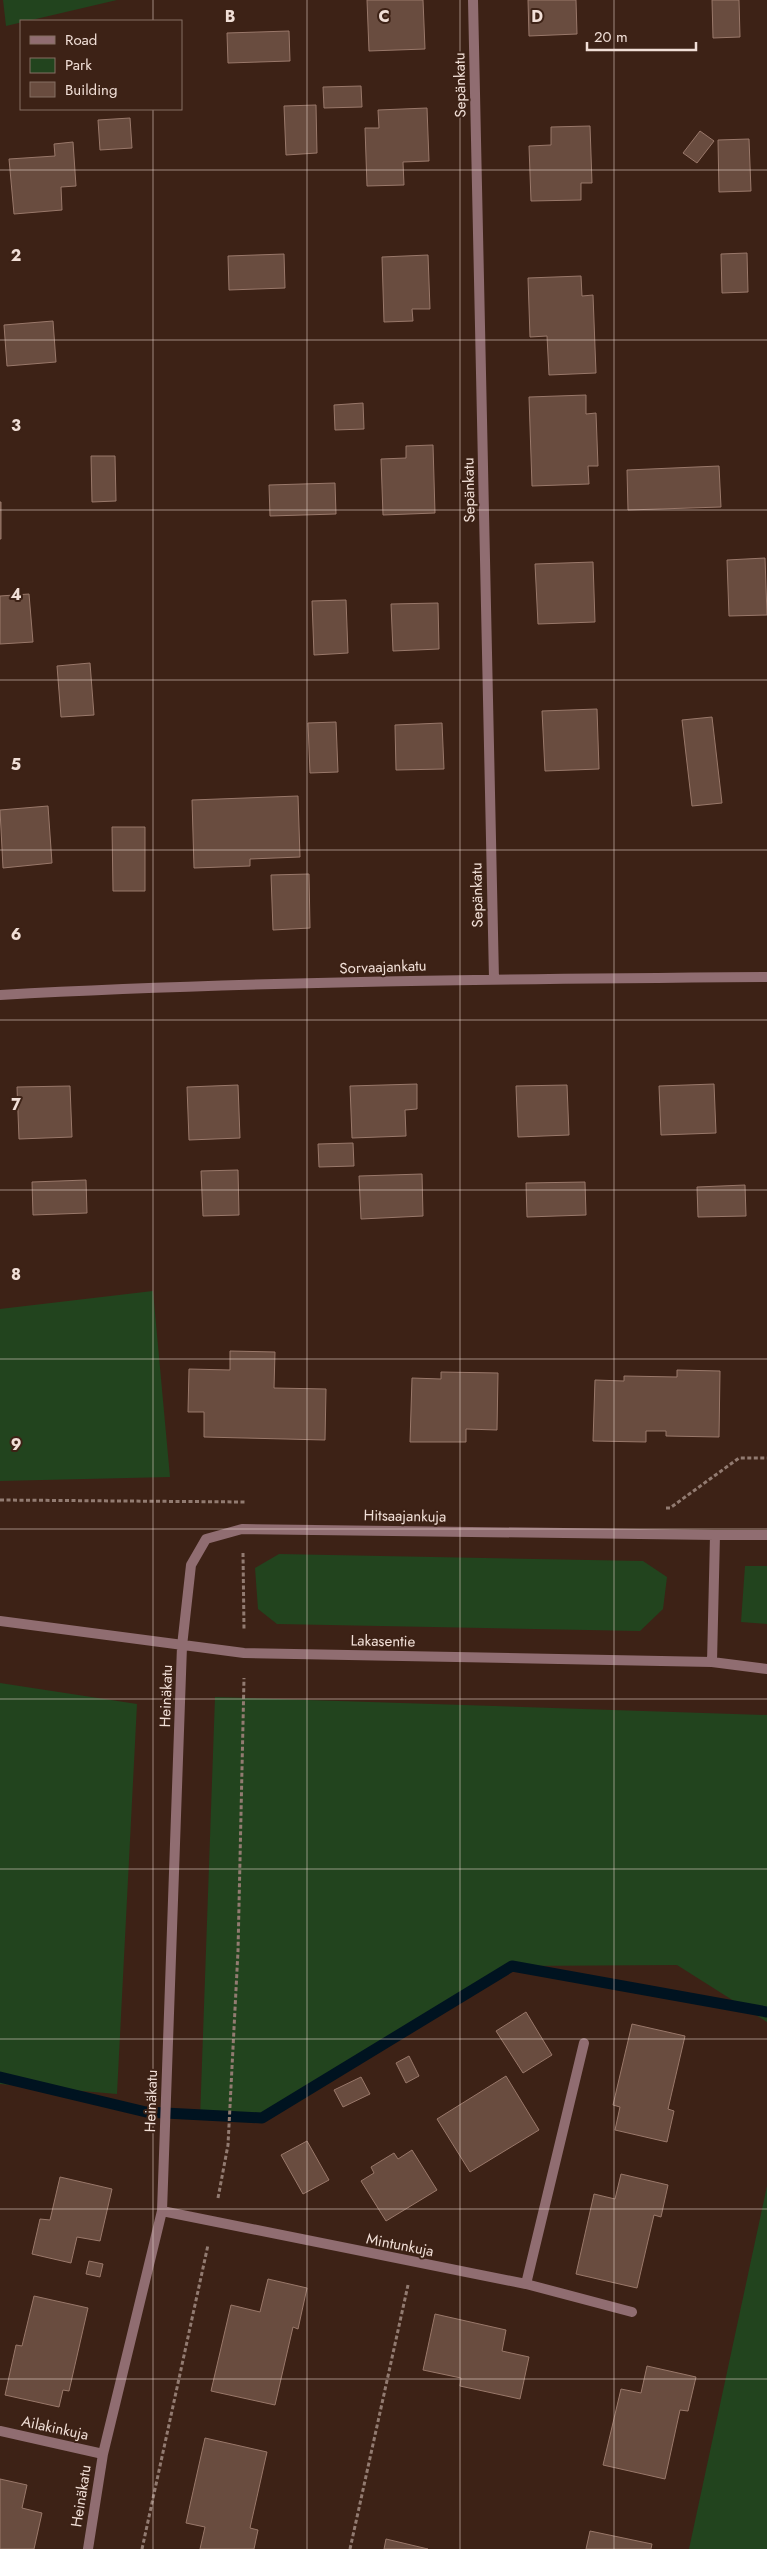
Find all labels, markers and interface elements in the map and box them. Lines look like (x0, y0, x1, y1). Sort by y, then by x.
text: B (225, 5, 235, 28)
text: C (378, 5, 390, 28)
text: D (531, 5, 543, 28)
legend (20, 20, 182, 110)
scale bar (587, 20, 696, 52)
text: 20 m (594, 26, 628, 48)
text: Road (65, 29, 97, 51)
street label: Sepänkatu (448, 52, 472, 118)
text: Park (65, 54, 92, 76)
text: Building (65, 79, 117, 101)
text: 2 (11, 244, 21, 267)
text: 3 (11, 414, 21, 437)
street label: Sepänkatu (457, 457, 481, 523)
text: 4 (10, 583, 22, 606)
text: 5 (11, 753, 21, 776)
street label: Sepänkatu (465, 862, 489, 928)
text: 6 (11, 923, 21, 946)
street label: Sorvaajankatu (339, 954, 427, 980)
text: 7 (11, 1093, 21, 1116)
text: 8 (11, 1263, 21, 1286)
text: 9 (11, 1433, 21, 1456)
street label: Hitsaajankuja (363, 1504, 447, 1528)
street label: Lakasentie (350, 1629, 416, 1653)
street label: Heinäkatu (154, 1664, 178, 1728)
street label: Heinäkatu (139, 2069, 163, 2133)
street label: Mintunkuja (364, 2228, 436, 2262)
street label: Ailakinkuja (19, 2410, 91, 2446)
street label: Heinäkatu (65, 2463, 97, 2529)

